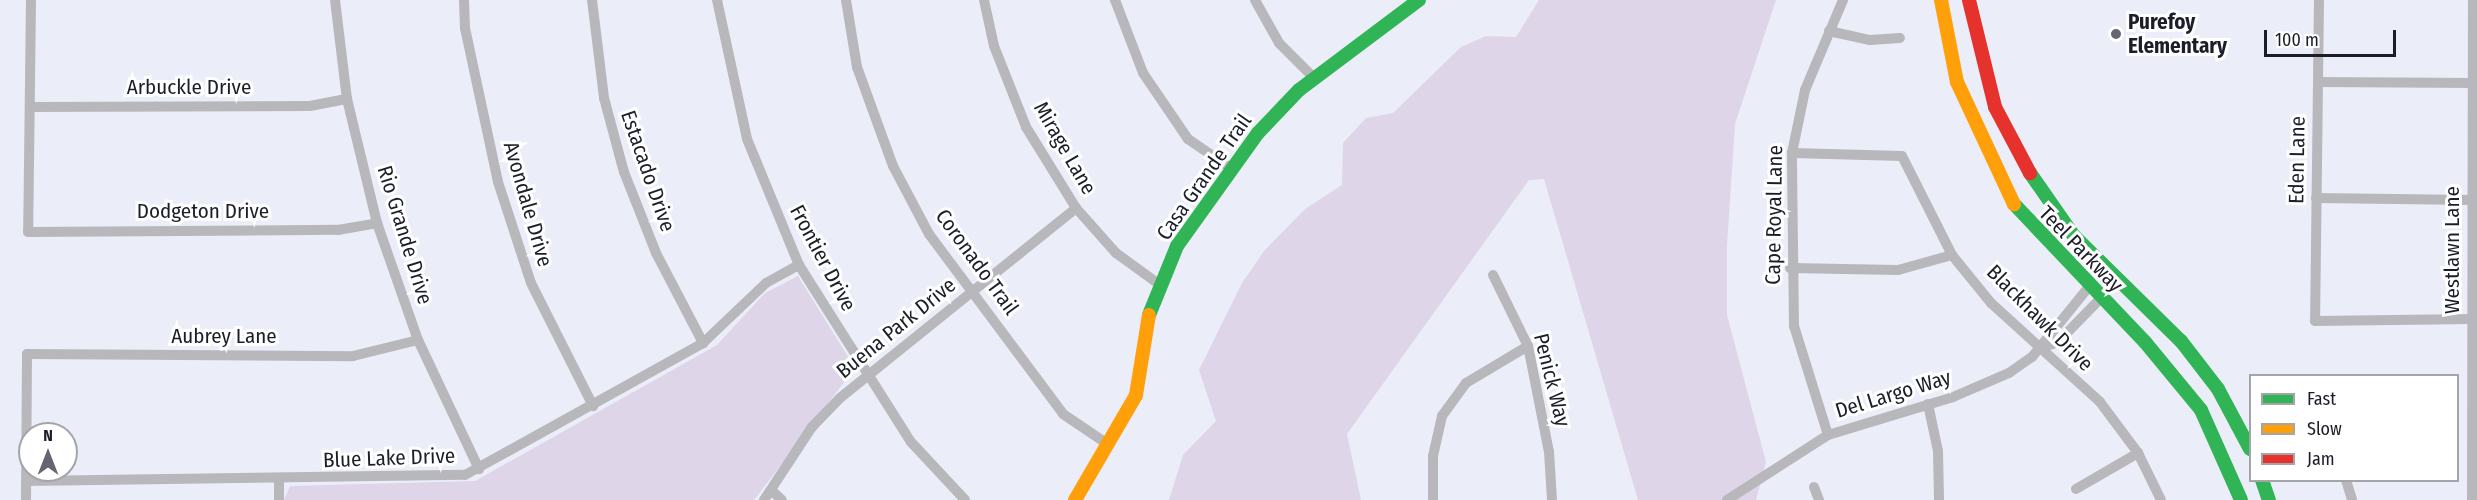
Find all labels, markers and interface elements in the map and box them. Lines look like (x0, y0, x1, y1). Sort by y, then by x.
place label: Purefoy Elementary (2128, 9, 2227, 59)
scale bar (2267, 18, 2399, 56)
marker: Purefoy Elementary (2109, 27, 2123, 41)
text: 100 m (2275, 29, 2319, 51)
street label: Arbuckle Drive (127, 74, 251, 100)
street label: Mirage Lane (1028, 97, 1102, 199)
street label: Estacado Drive (615, 107, 681, 235)
street label: Casa Grande Trail (1151, 109, 1257, 245)
street label: Eden Lane (2284, 116, 2310, 204)
street label: Avondale Drive (498, 139, 558, 269)
street label: Cape Royal Lane (1760, 145, 1788, 285)
street label: Rio Grande Drive (372, 163, 438, 307)
street label: Westlawn Lane (2439, 186, 2465, 314)
street label: Dodgeton Drive (137, 198, 269, 224)
street label: Frontier Drive (785, 201, 861, 315)
street label: Teel Parkway (2034, 201, 2128, 297)
street label: Coronado Trail (930, 204, 1024, 320)
street label: Blackhawk Drive (1982, 260, 2098, 376)
street label: Buena Park Drive (831, 272, 961, 384)
street label: Aubrey Lane (171, 323, 277, 349)
street label: Penick Way (1528, 331, 1576, 429)
street label: Del Largo Way (1832, 364, 1954, 424)
legend (2249, 374, 2459, 482)
text: Fast (2307, 388, 2336, 410)
text: Slow (2307, 418, 2342, 440)
north arrow (18, 422, 78, 482)
text: N (43, 426, 53, 445)
street label: Blue Lake Drive (323, 443, 455, 473)
text: Jam (2307, 448, 2335, 470)

